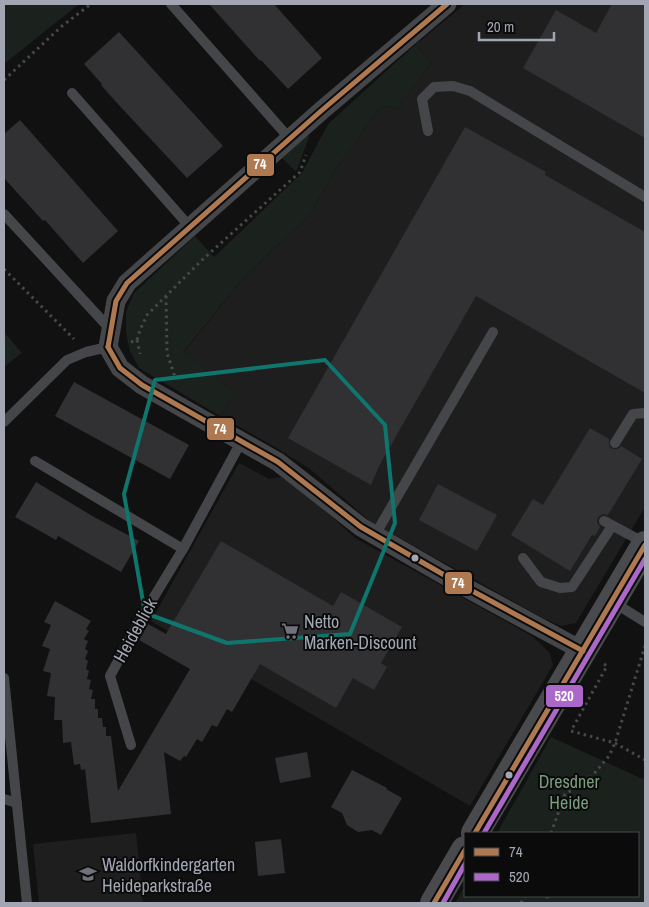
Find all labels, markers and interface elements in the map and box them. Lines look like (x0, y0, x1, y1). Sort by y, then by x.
scale bar (479, 10, 554, 42)
text: 20 m (487, 16, 514, 37)
line badge: 74 (246, 153, 275, 177)
text: 74 (254, 155, 267, 173)
line badge: 74 (206, 417, 235, 441)
text: 74 (214, 420, 227, 438)
unlabelled marker (410, 553, 420, 563)
line badge: 74 (444, 571, 473, 595)
text: 74 (452, 574, 465, 592)
street label: Heideblick (107, 593, 163, 667)
place label: Netto Marken-Discount (304, 609, 416, 655)
supermarket icon: Netto Marken-Discount (280, 621, 300, 641)
line badge: 520 (545, 684, 584, 708)
text: 520 (554, 687, 574, 705)
park label: Dresdner Heide (539, 769, 599, 815)
unlabelled marker (504, 770, 514, 780)
legend (464, 832, 639, 897)
text: 74 (509, 841, 523, 862)
place label: Waldorfkindergarten Heideparkstraße (102, 852, 235, 898)
school or university icon: Waldorfkindergarten Heideparkstraße (78, 864, 98, 884)
text: 520 (509, 866, 530, 887)

